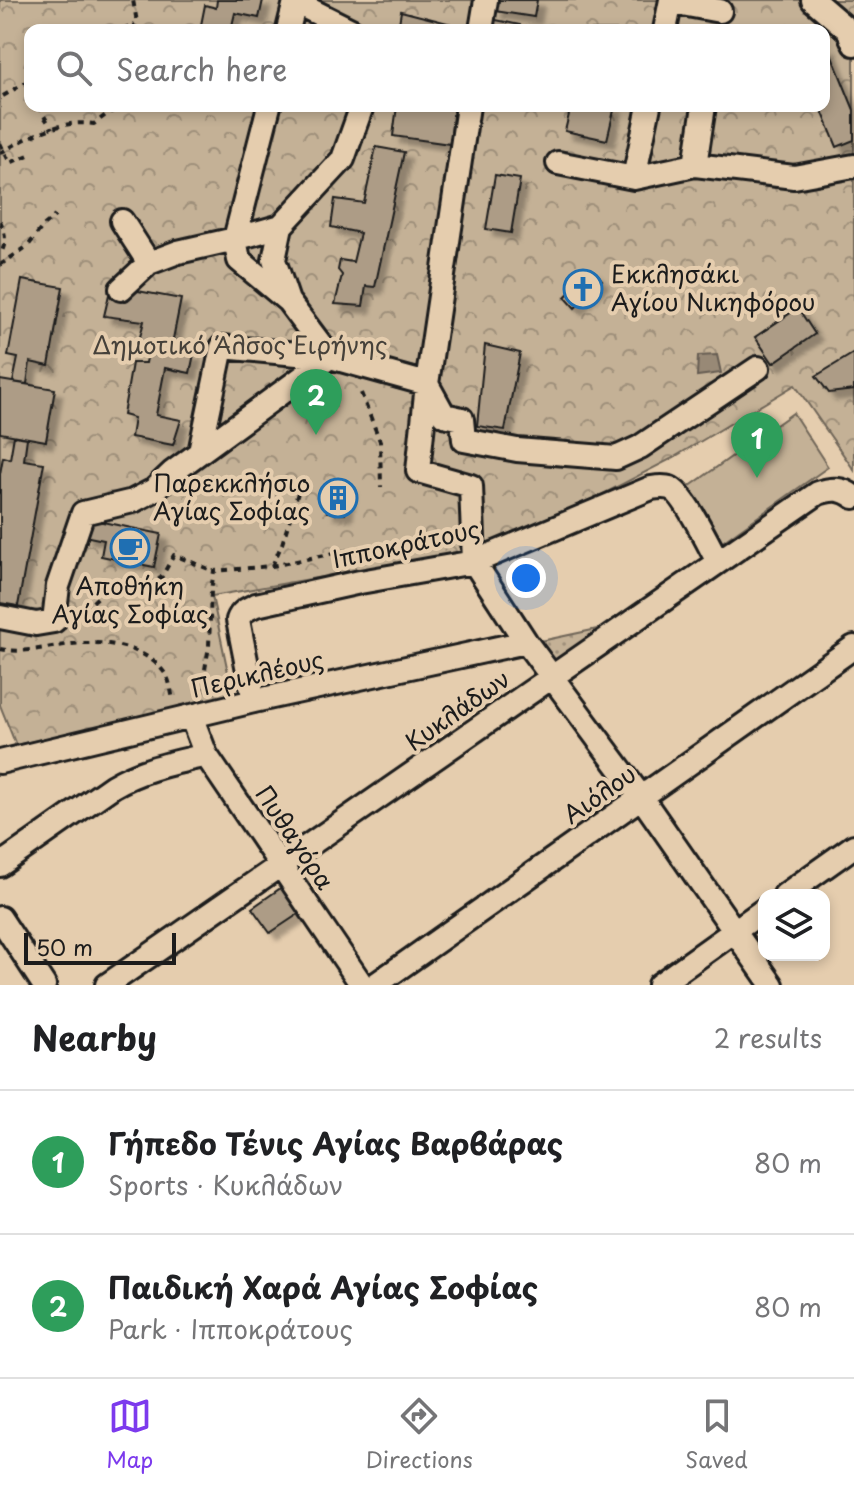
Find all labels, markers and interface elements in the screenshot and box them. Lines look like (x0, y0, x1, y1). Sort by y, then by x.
search box (24, 24, 830, 112)
icon: search (52, 46, 96, 90)
text: Search here (116, 46, 288, 91)
place label: Εκκλησάκι Αγίου Νικηφόρου (611, 255, 816, 319)
church icon: Εκκλησάκι Αγίου Νικηφόρου (562, 268, 604, 310)
park label: Δημοτικό Άλσος Ειρήνης (93, 326, 387, 362)
pin: 2 (290, 369, 342, 435)
pin: 1 (731, 412, 783, 478)
place label: Παρεκκλήσιο Αγίας Σοφίας (153, 464, 310, 528)
building icon: Παρεκκλήσιο Αγίας Σοφίας (317, 477, 359, 519)
street label: Ιπποκράτους (329, 510, 483, 576)
cafe icon: Αποθήκη Αγίας Σοφίας (109, 527, 151, 569)
your location (506, 558, 546, 598)
place label: Αποθήκη Αγίας Σοφίας (52, 567, 208, 631)
street label: Περικλέους (186, 640, 327, 706)
street label: Κυκλάδων (397, 660, 517, 759)
street label: Αιόλου (555, 755, 643, 832)
street label: Πυθαγόρα (248, 778, 344, 896)
map controls (758, 889, 830, 961)
button: layers (758, 889, 830, 961)
scale bar (24, 929, 176, 965)
text: 50 m (36, 930, 93, 963)
text: Nearby (32, 1011, 157, 1063)
text: 2 results (714, 1018, 822, 1057)
text: Γήπεδο Τένις Αγίας Βαρβάρας (108, 1120, 563, 1165)
text: 1 (52, 1143, 64, 1182)
text: 80 m (754, 1143, 822, 1182)
text: Sports · Κυκλάδων (108, 1165, 343, 1204)
text: Παιδική Χαρά Αγίας Σοφίας (108, 1264, 538, 1309)
text: 2 (49, 1287, 67, 1326)
text: 80 m (754, 1287, 822, 1326)
text: Park · Ιπποκράτους (108, 1309, 353, 1348)
tab: Map (106, 1394, 153, 1475)
tab: Directions (366, 1394, 473, 1475)
tab: Saved (685, 1394, 748, 1475)

